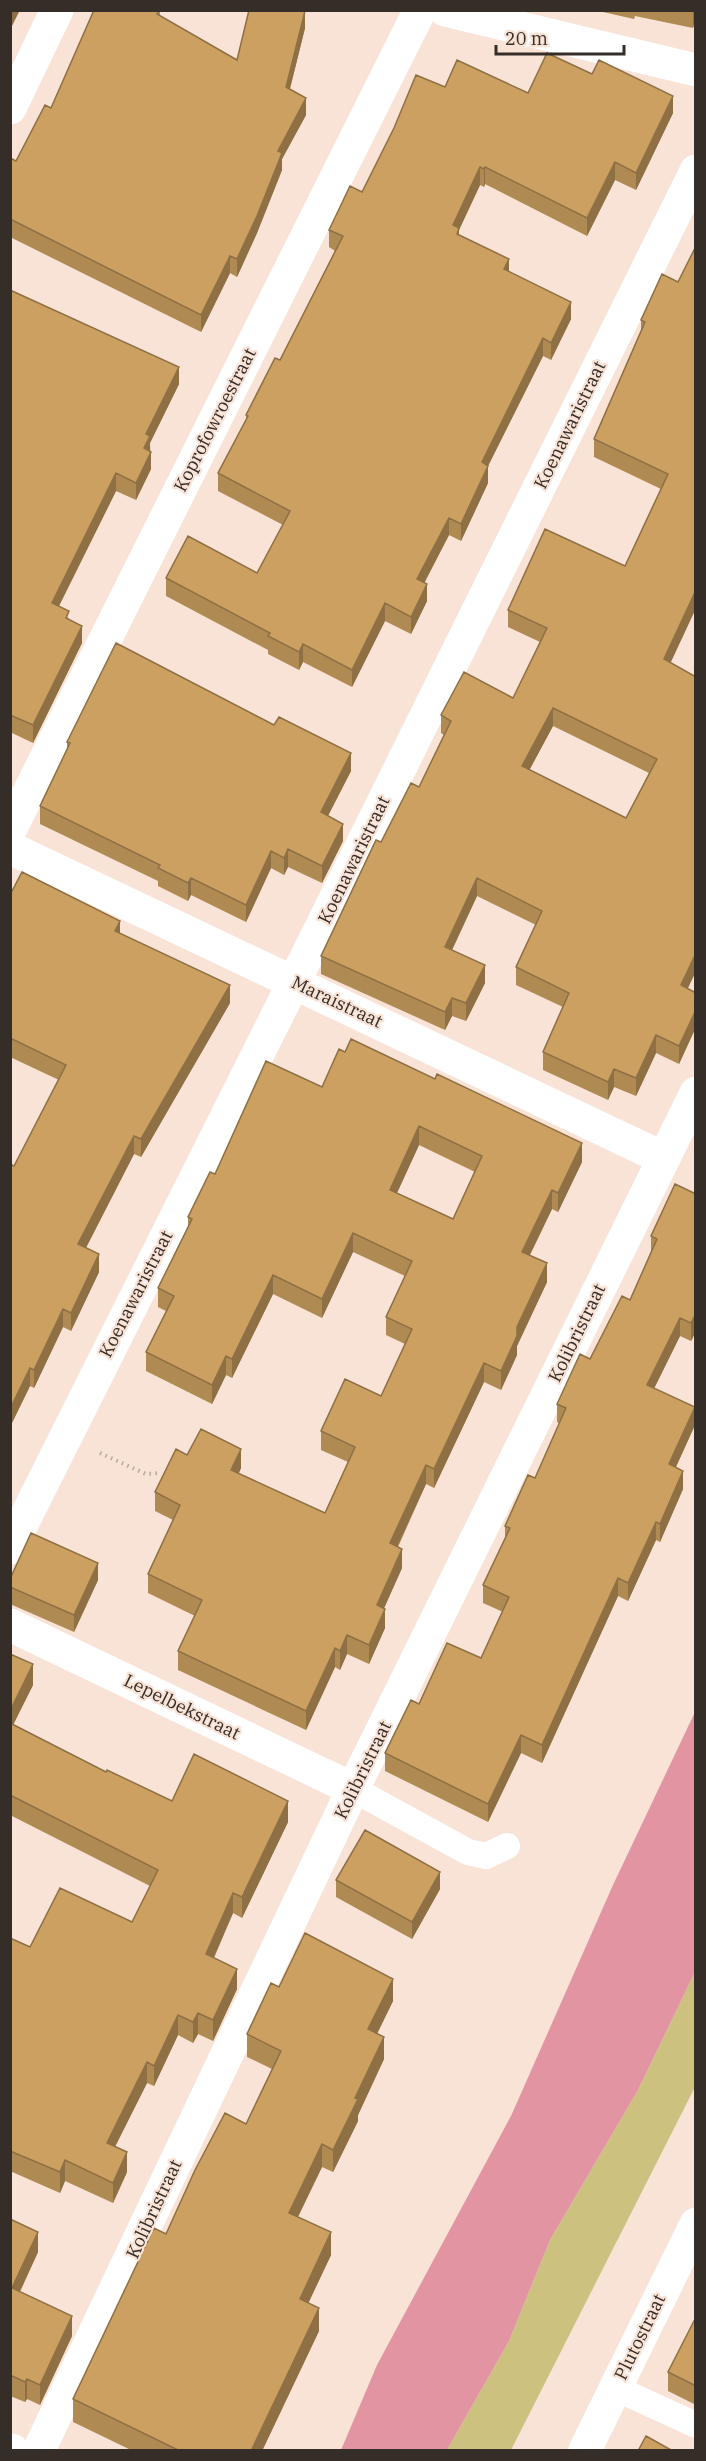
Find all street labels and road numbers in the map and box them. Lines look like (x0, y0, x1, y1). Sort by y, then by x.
street label: Koprofowroestraat (168, 344, 261, 496)
street label: Koenawaristraat (529, 357, 610, 493)
street label: Koenawaristraat (313, 792, 394, 928)
street label: Maraistraat (288, 970, 386, 1033)
street label: Koenawaristraat (94, 1226, 177, 1361)
street label: Kolibristraat (543, 1280, 610, 1386)
street label: Lepelbekstraat (120, 1668, 244, 1745)
street label: Kolibristraat (329, 1717, 396, 1823)
street label: Kolibristraat (121, 2156, 187, 2262)
street label: Plutostraat (609, 2290, 670, 2384)

